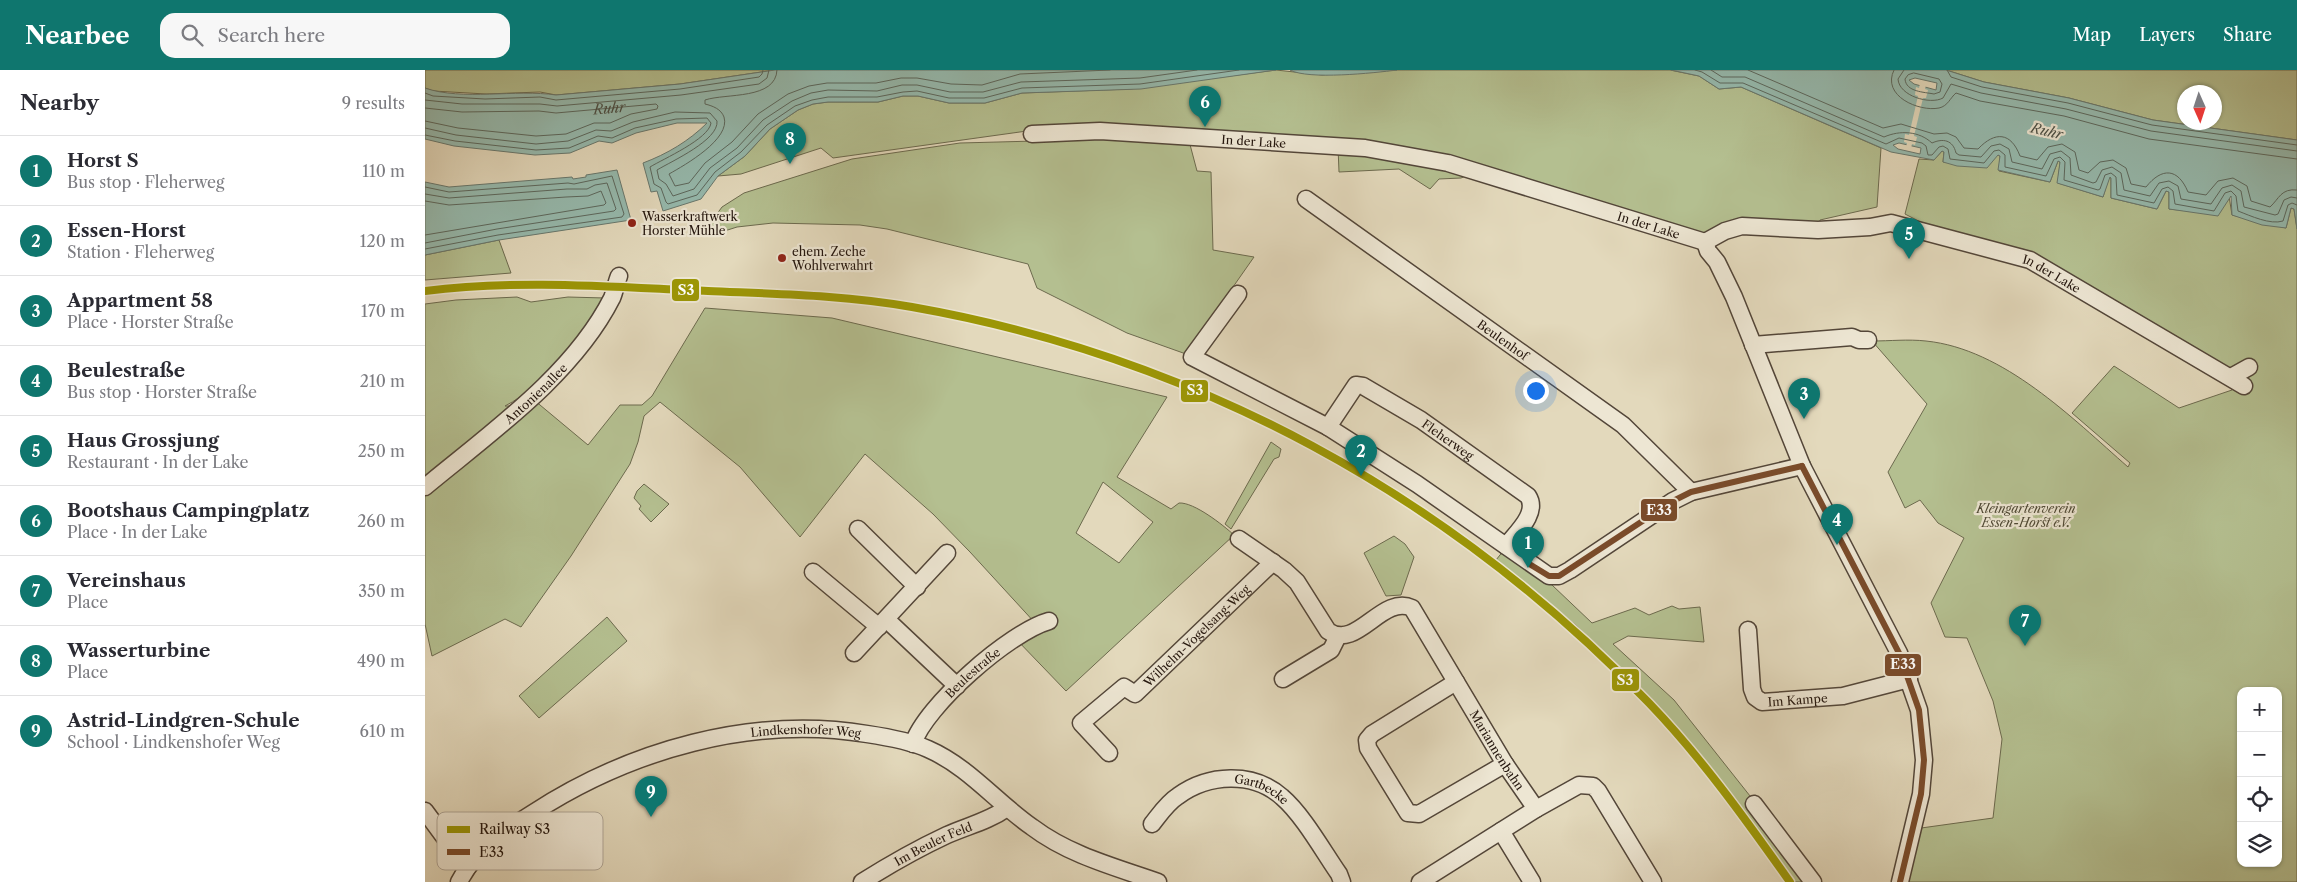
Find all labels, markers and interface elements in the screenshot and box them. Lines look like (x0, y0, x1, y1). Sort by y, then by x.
search box (160, 13, 510, 58)
text: Nearbee (25, 21, 130, 50)
icon: search (178, 21, 206, 49)
text: Search here (218, 24, 325, 47)
text: Map (2073, 24, 2111, 46)
text: Layers (2139, 24, 2195, 46)
text: Share (2223, 24, 2272, 46)
north arrow (2177, 85, 2222, 130)
pin: 6 (1189, 86, 1221, 127)
text: Nearby (20, 90, 99, 115)
text: 9 results (342, 93, 405, 113)
water label: Ruhr (591, 98, 628, 119)
water label: Ruhr (2028, 118, 2066, 144)
pin: 8 (774, 123, 806, 164)
street label: In der Lake (1221, 131, 1287, 150)
text: Horst S (67, 149, 139, 172)
text: 1 (32, 161, 40, 181)
text: 110 m (362, 161, 405, 181)
text: Bus stop · Fleherweg (67, 172, 225, 192)
street label: In der Lake (1616, 208, 1682, 241)
place label: Wasserkraftwerk Horster Mühle (641, 209, 739, 238)
marker: Wasserkraftwerk Horster Mühle (626, 217, 638, 229)
pin: 5 (1893, 218, 1925, 259)
text: Essen-Horst (67, 219, 186, 242)
text: 2 (31, 231, 41, 251)
text: 120 m (360, 231, 405, 251)
text: Station · Fleherweg (67, 242, 214, 262)
place label: ehem. Zeche Wohlverwahrt (791, 244, 874, 273)
street label: In der Lake (2021, 251, 2084, 296)
marker: ehem. Zeche Wohlverwahrt (776, 252, 788, 264)
line badge: S3 (671, 278, 700, 302)
text: S3 (678, 281, 695, 299)
text: Appartment 58 (67, 289, 213, 312)
text: 3 (31, 301, 41, 321)
text: 170 m (361, 301, 405, 321)
text: Place · Horster Straße (67, 312, 234, 332)
street label: Beulenhof (1474, 316, 1533, 364)
text: Beulestraße (67, 359, 185, 382)
street label: Antonienallee (500, 360, 570, 427)
text: 4 (31, 371, 41, 391)
text: 210 m (360, 371, 405, 391)
your location (1523, 378, 1549, 404)
pin: 3 (1788, 378, 1820, 419)
line badge: S3 (1180, 379, 1209, 403)
text: S3 (1187, 381, 1204, 399)
text: Bus stop · Horster Straße (67, 382, 257, 402)
street label: Fleherweg (1419, 416, 1477, 463)
text: Haus Grossjung (67, 429, 219, 452)
pin: 2 (1345, 435, 1377, 476)
text: 5 (32, 441, 40, 461)
text: 250 m (358, 441, 405, 461)
text: Restaurant · In der Lake (67, 452, 248, 472)
line badge: E33 (1640, 498, 1678, 522)
text: Bootshaus Campingplatz (67, 499, 309, 522)
text: E33 (1646, 501, 1672, 519)
park label: Kleingartenverein Essen-Horst e.V. (1975, 501, 2076, 530)
pin: 4 (1821, 504, 1853, 545)
text: 6 (31, 511, 41, 531)
text: 260 m (357, 511, 405, 531)
text: Place · In der Lake (67, 522, 207, 542)
pin: 1 (1512, 527, 1544, 568)
text: Vereinshaus (67, 569, 186, 592)
text: 7 (32, 581, 40, 601)
text: 350 m (358, 581, 405, 601)
street label: Wilhelm-Vogelsang-Weg (1139, 581, 1253, 690)
text: Place (67, 592, 108, 612)
pin: 7 (2009, 605, 2041, 646)
text: Wasserturbine (67, 639, 210, 662)
street label: Beulestraße (942, 644, 1003, 701)
text: 8 (31, 651, 41, 671)
text: 490 m (357, 651, 405, 671)
line badge: E33 (1884, 653, 1922, 677)
text: E33 (1890, 655, 1916, 673)
text: Place (67, 662, 108, 682)
line badge: S3 (1611, 668, 1640, 692)
text: S3 (1617, 671, 1634, 689)
map controls (2237, 687, 2282, 867)
button: + (2237, 687, 2282, 732)
street label: Im Kampe (1767, 690, 1828, 709)
street label: Mariannenbahn (1467, 707, 1528, 793)
text: Astrid-Lindgren-Schule (67, 709, 300, 732)
text: 9 (31, 721, 41, 741)
text: 610 m (360, 721, 405, 741)
street label: Lindkenshofer Weg (750, 721, 863, 741)
text: School · Lindkenshofer Weg (67, 732, 280, 752)
button: − (2237, 732, 2282, 777)
street label: Gartbecke (1234, 771, 1292, 807)
pin: 9 (635, 776, 667, 817)
button: locate (2237, 777, 2282, 822)
legend (437, 812, 603, 870)
street label: Im Beuler Feld (891, 818, 975, 869)
text: Railway S3 (479, 820, 550, 838)
button: layers (2237, 822, 2282, 867)
text: E33 (479, 843, 504, 861)

